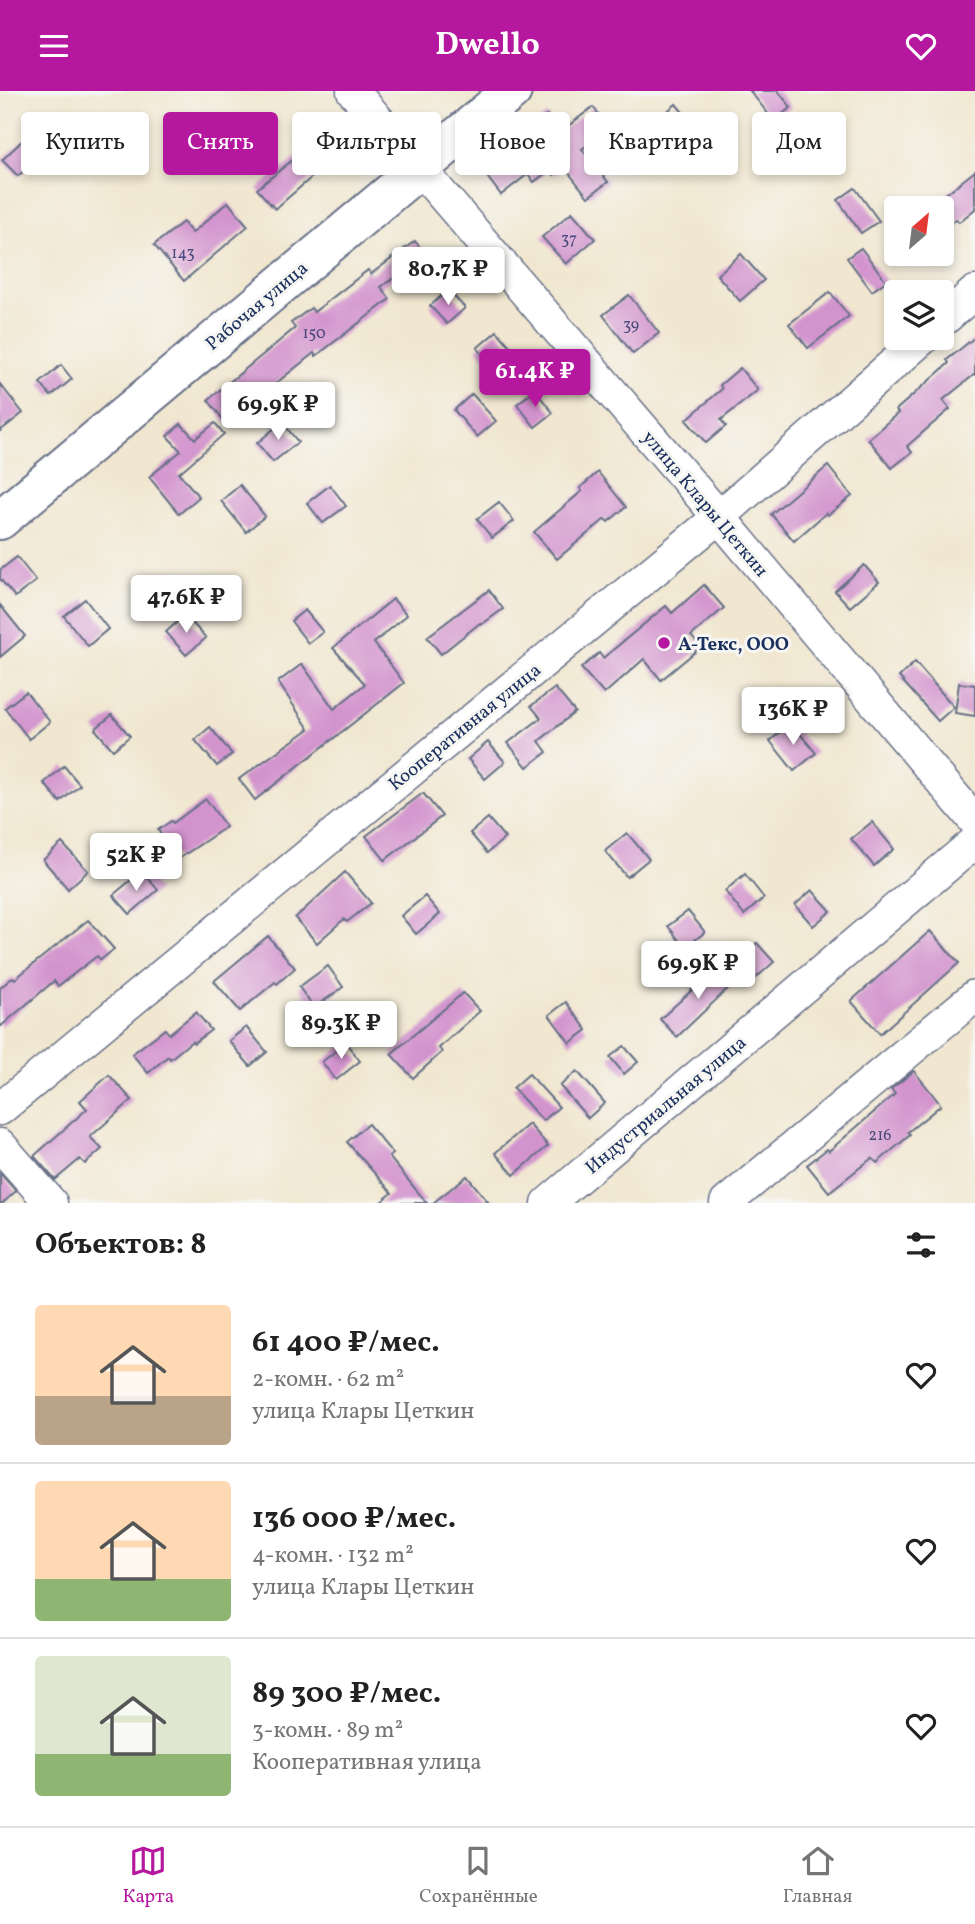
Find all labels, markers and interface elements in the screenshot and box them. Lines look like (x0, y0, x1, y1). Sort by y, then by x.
text: Dwello (435, 24, 540, 68)
icon: menu (35, 27, 73, 65)
icon: heart (902, 27, 940, 65)
chip: Купить (21, 112, 149, 175)
chip: Снять (163, 112, 278, 175)
chip: Фильтры (292, 112, 441, 175)
chip: Новое (455, 112, 570, 175)
chip: Квартира (584, 112, 738, 175)
chip: Дом (752, 112, 846, 175)
north arrow (884, 196, 954, 266)
map controls (884, 196, 954, 350)
house number: 37 (561, 229, 577, 251)
house number: 143 (171, 243, 195, 265)
pin: 80.7K ₽ (383, 247, 513, 307)
text: 80.7K ₽ (408, 254, 488, 286)
street label: Рабочая улица (201, 256, 314, 357)
button: layers (884, 280, 954, 350)
house number: 39 (623, 315, 639, 337)
house number: 150 (302, 323, 326, 345)
pin: 61.4K ₽ (470, 349, 600, 409)
text: 61.4K ₽ (495, 356, 575, 388)
pin: 69.9K ₽ (213, 383, 343, 442)
text: 69.9K ₽ (237, 389, 319, 421)
street label: улица Клары Цеткин (635, 426, 773, 583)
pin: 47.6K ₽ (121, 575, 251, 635)
text: 47.6K ₽ (147, 582, 225, 614)
place label: А-Текс, ООО (678, 632, 789, 658)
marker: А-Текс, ООО (656, 635, 672, 651)
street label: Кооперативная улица (383, 658, 547, 797)
pin: 136K ₽ (736, 687, 850, 747)
text: 136K ₽ (758, 694, 828, 726)
pin: 52K ₽ (87, 833, 185, 893)
text: 52K ₽ (106, 840, 166, 872)
pin: 69.9K ₽ (633, 941, 763, 1001)
text: 69.9K ₽ (657, 948, 739, 980)
pin: 89.3K ₽ (276, 1002, 406, 1061)
text: 89.3K ₽ (301, 1008, 381, 1040)
street label: Индустриальная улица (580, 1030, 752, 1181)
house number: 216 (869, 1125, 891, 1147)
text: Объектов: 8 (35, 1224, 207, 1266)
icon: filters (902, 1226, 940, 1264)
text: 61 400 ₽/мес. (252, 1322, 440, 1364)
icon: home (91, 1333, 175, 1417)
icon: heart (902, 1356, 940, 1394)
text: 2-комн. · 62 m² (252, 1364, 404, 1396)
text: улица Клары Цеткин (252, 1396, 474, 1428)
text: 136 000 ₽/мес. (252, 1498, 456, 1540)
icon: home (91, 1509, 175, 1593)
icon: heart (902, 1532, 940, 1570)
text: 4-комн. · 132 m² (252, 1540, 414, 1572)
text: улица Клары Цеткин (252, 1572, 474, 1604)
text: 89 300 ₽/мес. (252, 1673, 441, 1715)
icon: home (91, 1684, 175, 1768)
icon: heart (902, 1707, 940, 1745)
text: 3-комн. · 89 m² (252, 1715, 403, 1747)
text: Кооперативная улица (252, 1747, 482, 1779)
tab: Карта (123, 1842, 174, 1910)
tab: Сохранённые (419, 1842, 538, 1910)
tab: Главная (783, 1842, 852, 1910)

